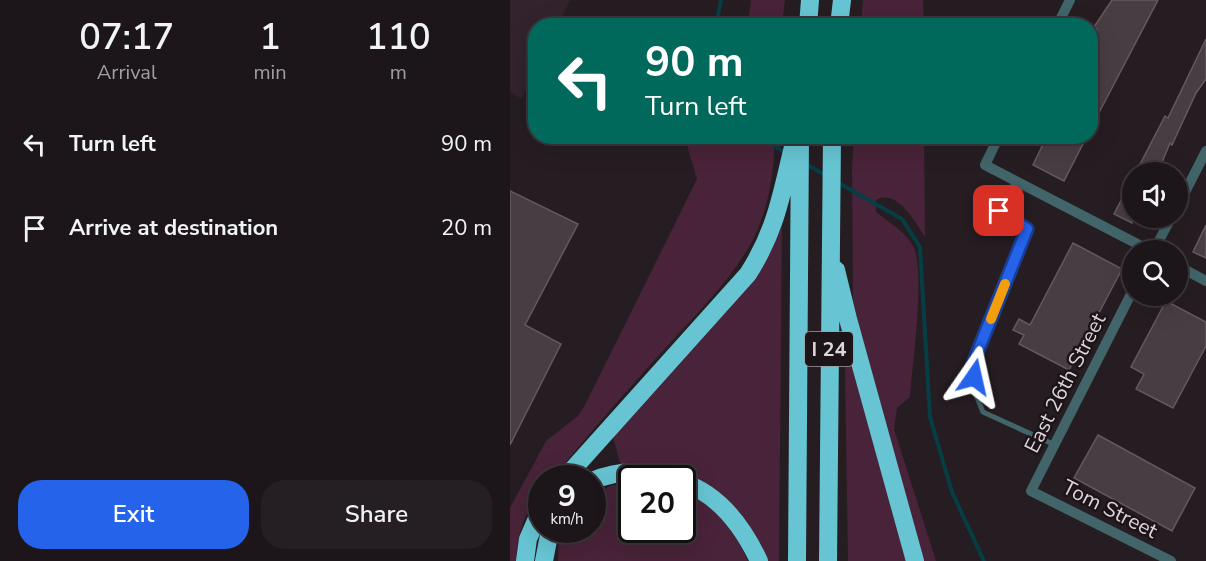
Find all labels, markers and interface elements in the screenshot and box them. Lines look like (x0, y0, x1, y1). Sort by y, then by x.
text: 07:17 (79, 13, 174, 62)
text: 1 (259, 13, 281, 62)
text: 110 (366, 13, 431, 62)
text: 90 m (645, 34, 744, 91)
icon: left (546, 42, 624, 120)
text: Arrival (97, 59, 157, 86)
text: min (254, 59, 287, 86)
text: m (390, 59, 407, 86)
text: Turn left (645, 88, 746, 125)
icon: left (18, 128, 51, 161)
text: Turn left (69, 129, 156, 159)
text: 90 m (441, 129, 492, 159)
map controls (1122, 162, 1188, 306)
button: sound (1122, 162, 1188, 228)
pin (973, 185, 1024, 236)
icon: arrive (982, 194, 1015, 227)
icon: arrive (18, 212, 51, 245)
text: Arrive at destination (69, 213, 278, 243)
text: 20 m (441, 213, 492, 243)
button: search (1122, 240, 1188, 306)
street label: East 26th Street (1018, 308, 1113, 458)
road number: I 24 (805, 332, 853, 366)
position arrow (942, 345, 1006, 409)
speed limit sign: 20 (618, 465, 696, 543)
street label: Tom Street (1058, 473, 1163, 545)
text: 9 (558, 476, 576, 517)
button: Exit (18, 480, 249, 549)
button: Share (261, 480, 492, 549)
text: km/h (550, 509, 584, 529)

